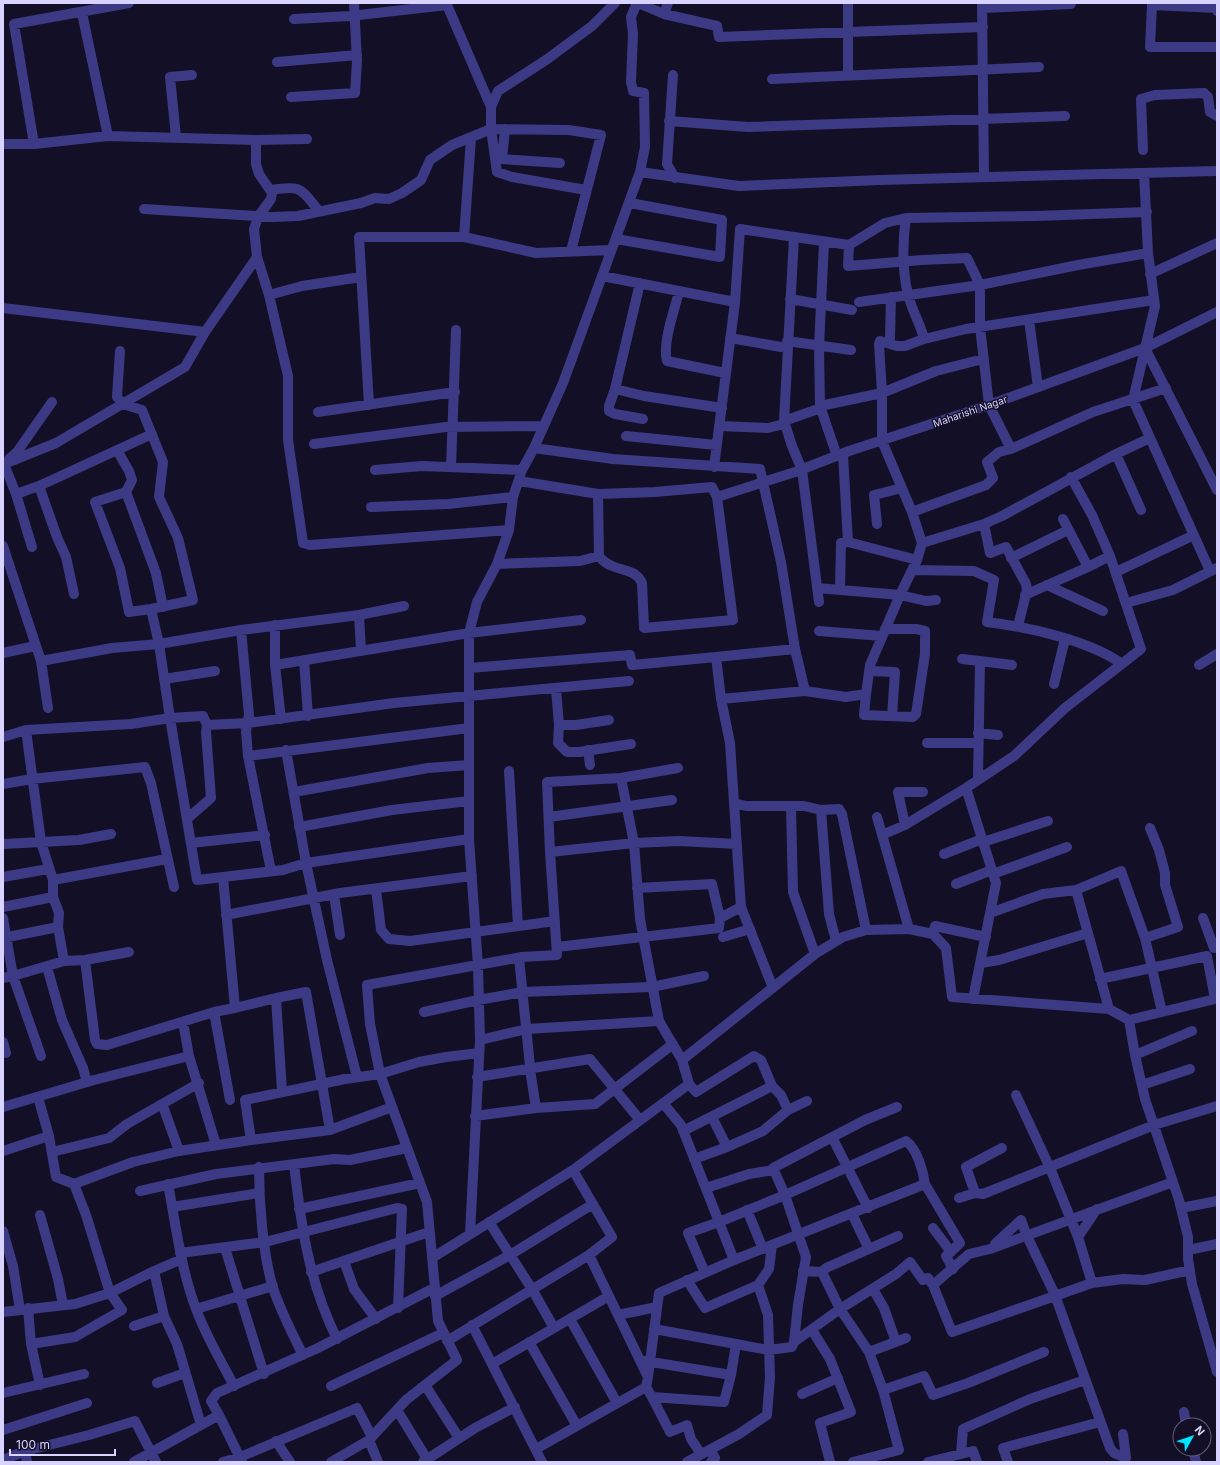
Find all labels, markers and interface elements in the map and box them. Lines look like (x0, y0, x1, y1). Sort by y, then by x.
street label: Maharishi Nagar (931, 393, 1009, 429)
north arrow (1172, 1417, 1212, 1457)
text: N (1192, 1423, 1208, 1438)
scale bar (10, 1431, 115, 1457)
text: 100 m (16, 1437, 50, 1452)

